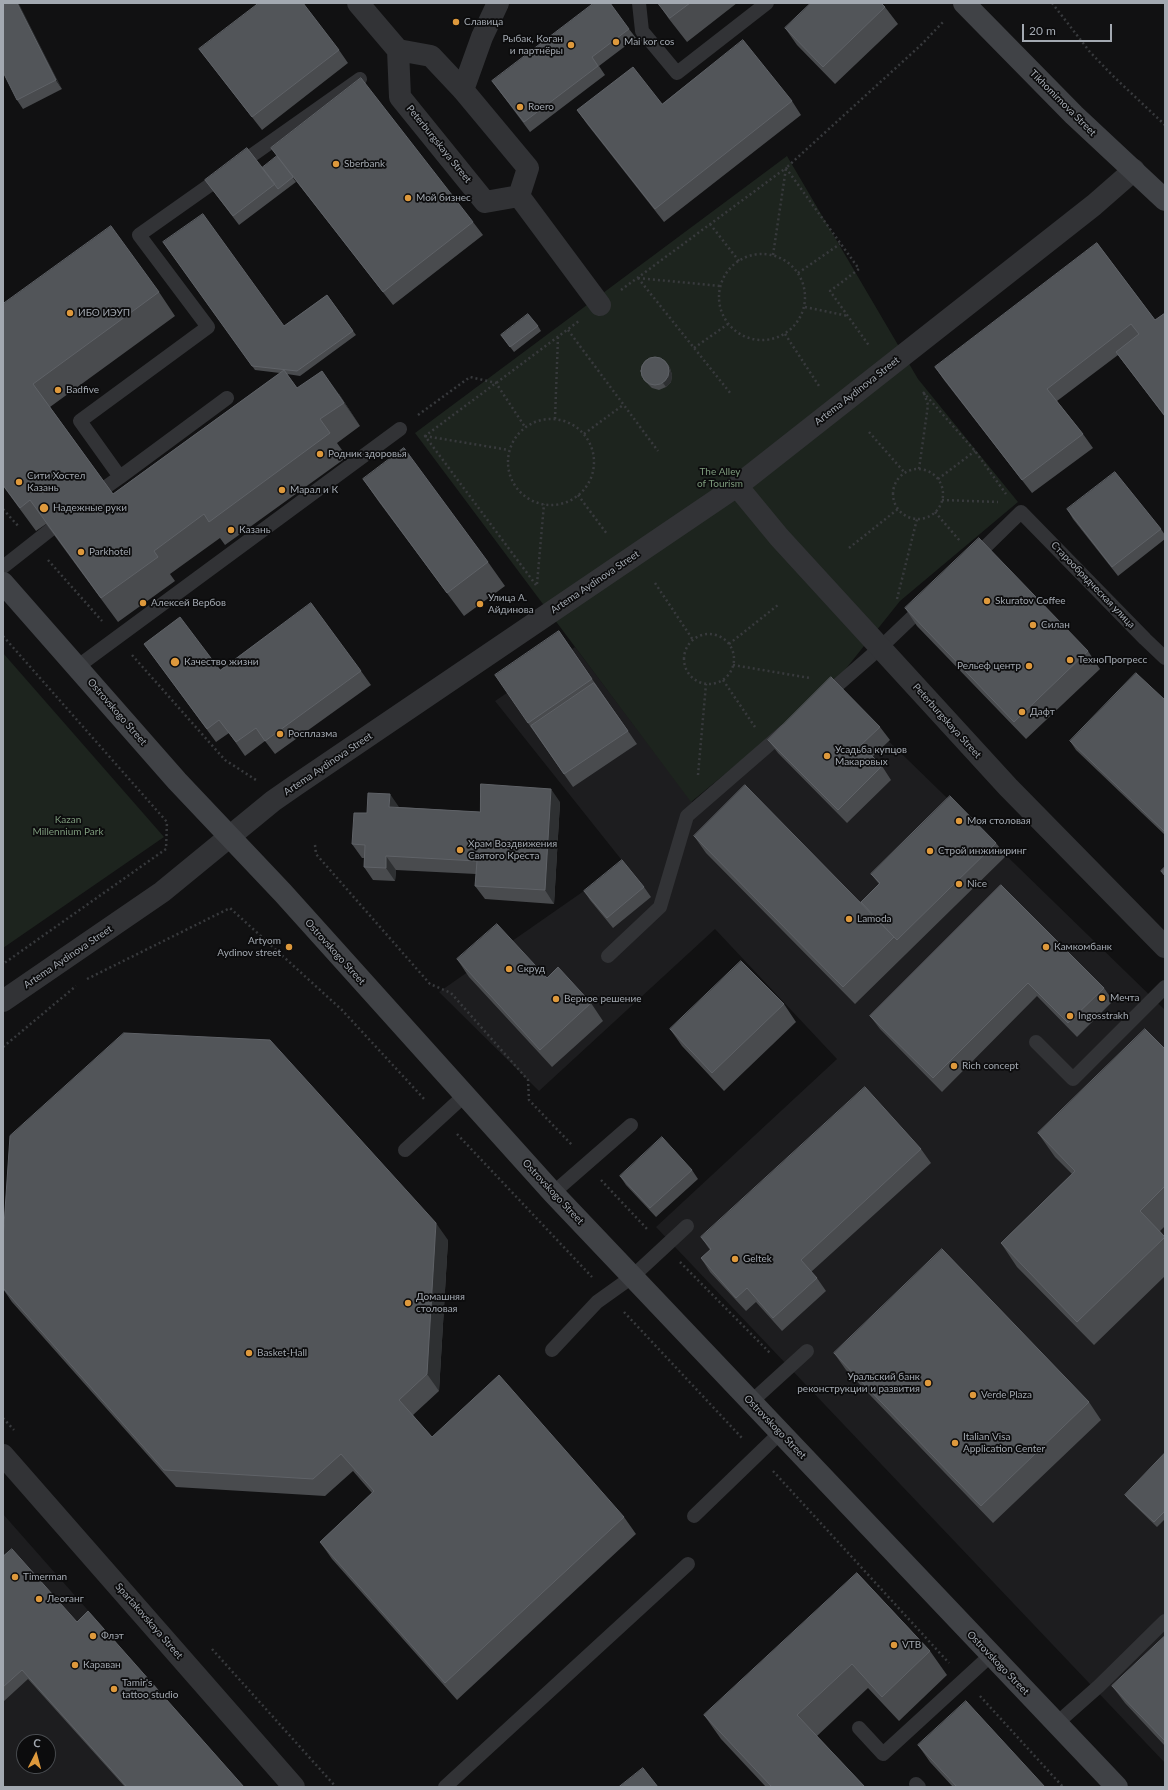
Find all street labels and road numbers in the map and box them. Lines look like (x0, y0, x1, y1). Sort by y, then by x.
street label: Tikhomirnova Street (1027, 67, 1099, 139)
street label: Peterburgskaya Street (404, 103, 474, 185)
street label: Artema Aydinova Street (812, 354, 902, 428)
street label: Старообрядческая улица (1048, 539, 1138, 631)
street label: Artema Aydinova Street (548, 548, 642, 616)
street label: Ostrovskogo Street (85, 676, 149, 748)
street label: Peterburgskaya Street (910, 681, 984, 761)
street label: Artema Aydinova Street (281, 730, 375, 798)
street label: Ostrovskogo Street (302, 917, 368, 987)
street label: Artema Aydinova Street (21, 923, 115, 991)
street label: Ostrovskogo Street (520, 1157, 586, 1227)
street label: Ostrovskogo Street (741, 1393, 809, 1461)
street label: Spartakovskaya Street (113, 1581, 185, 1661)
street label: Ostrovskogo Street (964, 1629, 1032, 1697)

